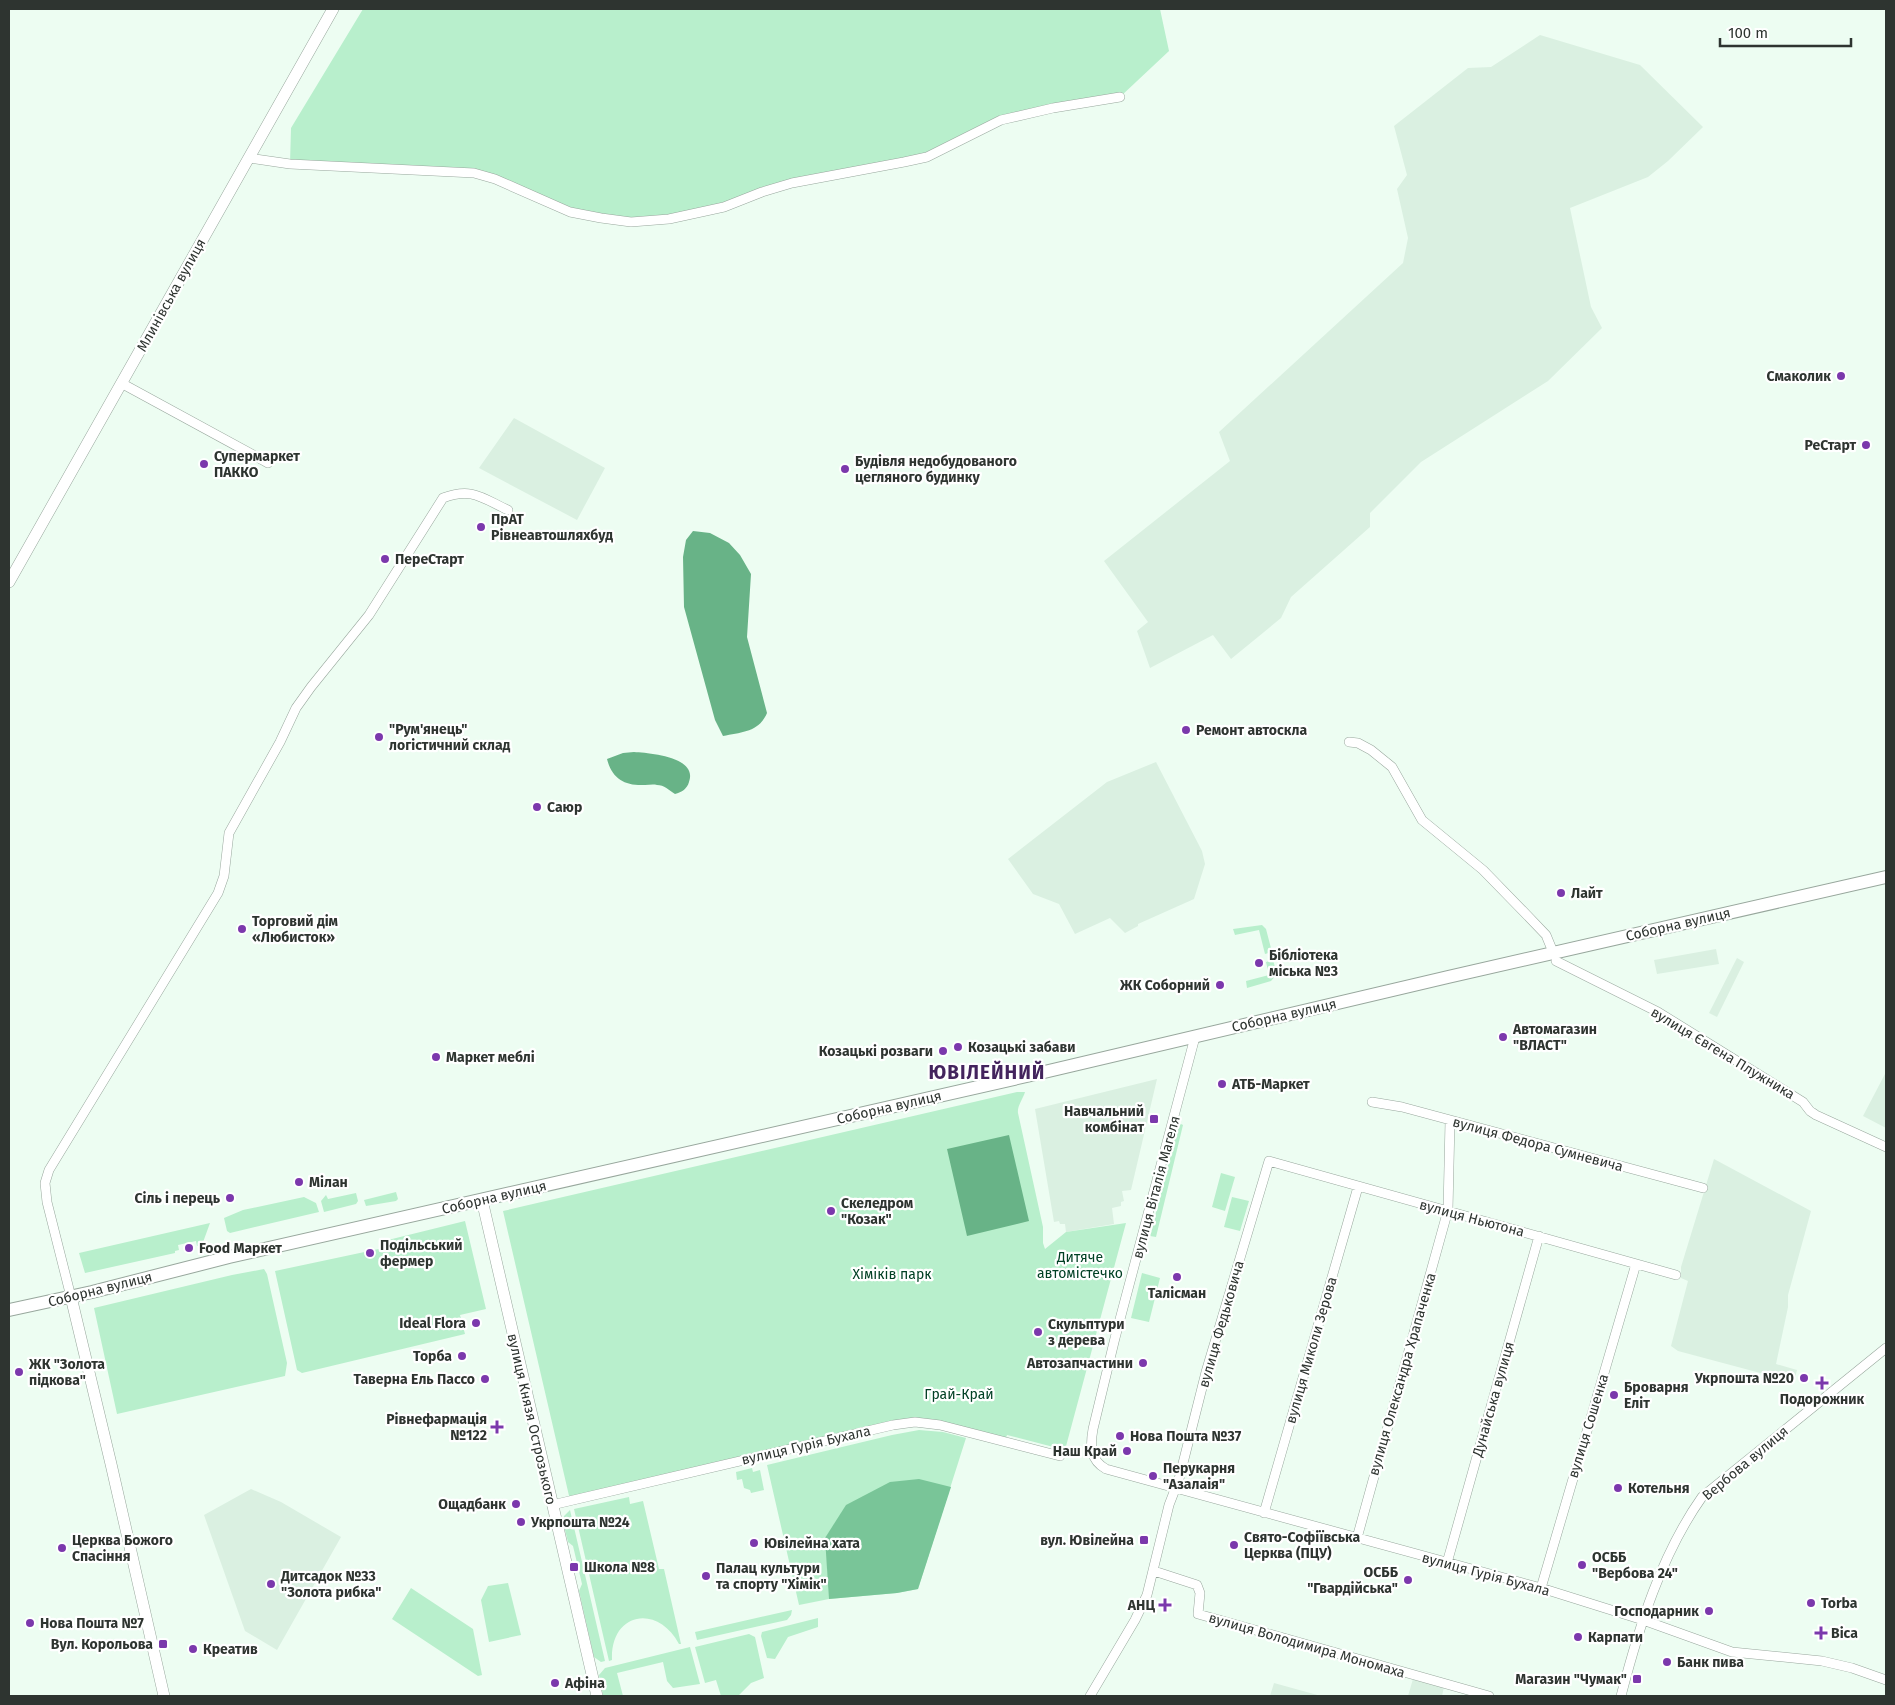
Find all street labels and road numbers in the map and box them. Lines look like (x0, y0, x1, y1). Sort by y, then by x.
street label: Млинівська вулиця (133, 236, 210, 355)
street label: Соборна вулиця (1624, 904, 1732, 945)
street label: Соборна вулиця (1230, 995, 1338, 1036)
street label: вулиця Євгена Плужника (1648, 1004, 1798, 1103)
street label: Соборна вулиця (835, 1087, 943, 1128)
street label: вулиця Віталія Магеля (1129, 1114, 1184, 1260)
street label: вулиця Федора Сумневича (1451, 1114, 1625, 1175)
street label: Соборна вулиця (440, 1177, 548, 1218)
street label: вулиця Ньютона (1418, 1196, 1526, 1241)
street label: вулиця Федьковича (1195, 1259, 1248, 1390)
street label: Соборна вулиця (46, 1268, 154, 1311)
street label: вулиця Олександра Храпаченка (1365, 1271, 1440, 1478)
street label: вулиця Миколи Зерова (1282, 1275, 1341, 1426)
street label: вулиця Князя Острозького (504, 1332, 560, 1506)
street label: Дунайська вулиця (1469, 1340, 1518, 1460)
street label: вулиця Сошенка (1565, 1372, 1612, 1480)
street label: вулиця Гурія Бухала (740, 1422, 872, 1469)
street label: Вербова вулиця (1699, 1423, 1792, 1504)
street label: вулиця Гурія Бухала (1420, 1549, 1552, 1600)
street label: вулиця Володимира Мономаха (1207, 1609, 1407, 1682)

